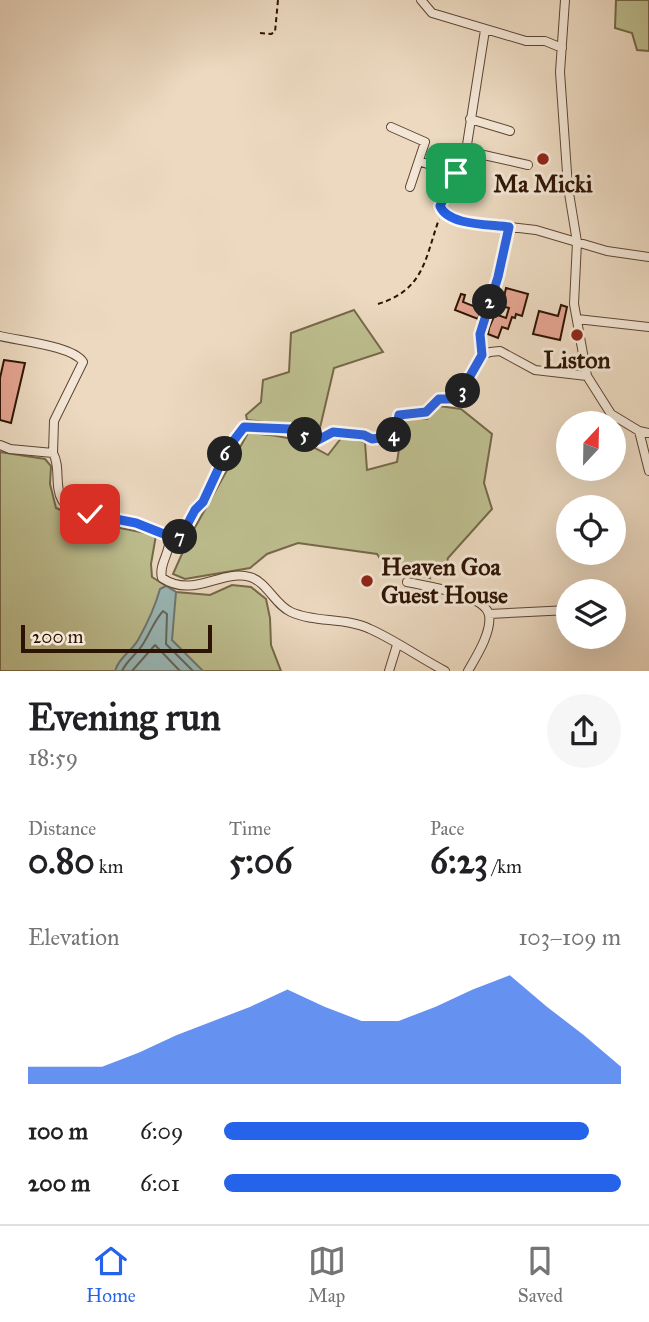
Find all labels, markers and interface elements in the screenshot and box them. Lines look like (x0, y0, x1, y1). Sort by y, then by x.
pin (426, 143, 486, 203)
marker: Ma Micki (535, 151, 551, 167)
icon: arrive (437, 154, 475, 192)
place label: Ma Micki (493, 169, 593, 199)
pin: 2 (472, 284, 508, 320)
text: 2 (485, 290, 494, 313)
marker: Liston (569, 327, 585, 343)
place label: Liston (544, 345, 610, 375)
pin: 3 (446, 374, 480, 408)
text: 3 (459, 379, 466, 402)
north arrow (556, 411, 626, 481)
map controls (556, 411, 626, 649)
pin: 5 (288, 418, 322, 452)
pin: 4 (376, 418, 412, 452)
text: 5 (300, 423, 309, 446)
text: 4 (388, 423, 399, 446)
pin: 6 (208, 436, 243, 472)
text: 6 (220, 442, 229, 465)
pin (60, 484, 120, 544)
icon: check (71, 495, 109, 533)
button: locate (556, 495, 626, 565)
pin: 7 (162, 520, 198, 554)
text: 7 (174, 525, 185, 548)
place label: Heaven Goa Guest House (381, 552, 508, 610)
marker: Heaven Goa Guest House (359, 573, 375, 589)
button: layers (556, 579, 626, 649)
scale bar (21, 622, 212, 654)
text: 200 m (32, 625, 84, 648)
text: Evening run (28, 694, 221, 740)
button: share (547, 694, 621, 768)
text: 18:59 (28, 743, 78, 771)
text: Distance (28, 817, 96, 840)
text: Time (229, 817, 271, 840)
text: Pace (430, 817, 464, 840)
text: 0.80 (28, 840, 95, 883)
text: 5:06 (229, 840, 292, 883)
text: 6:23 (430, 840, 488, 883)
text: km (95, 855, 124, 878)
text: /km (488, 855, 522, 878)
text: Elevation (28, 923, 119, 951)
text: 103–109 m (518, 923, 621, 951)
text: 100 m (28, 1117, 88, 1145)
text: 6:09 (140, 1117, 183, 1145)
text: 200 m (28, 1169, 90, 1197)
text: 6:01 (140, 1169, 180, 1197)
tab: Home (86, 1242, 136, 1307)
tab: Map (308, 1242, 346, 1307)
tab: Saved (518, 1242, 563, 1307)

